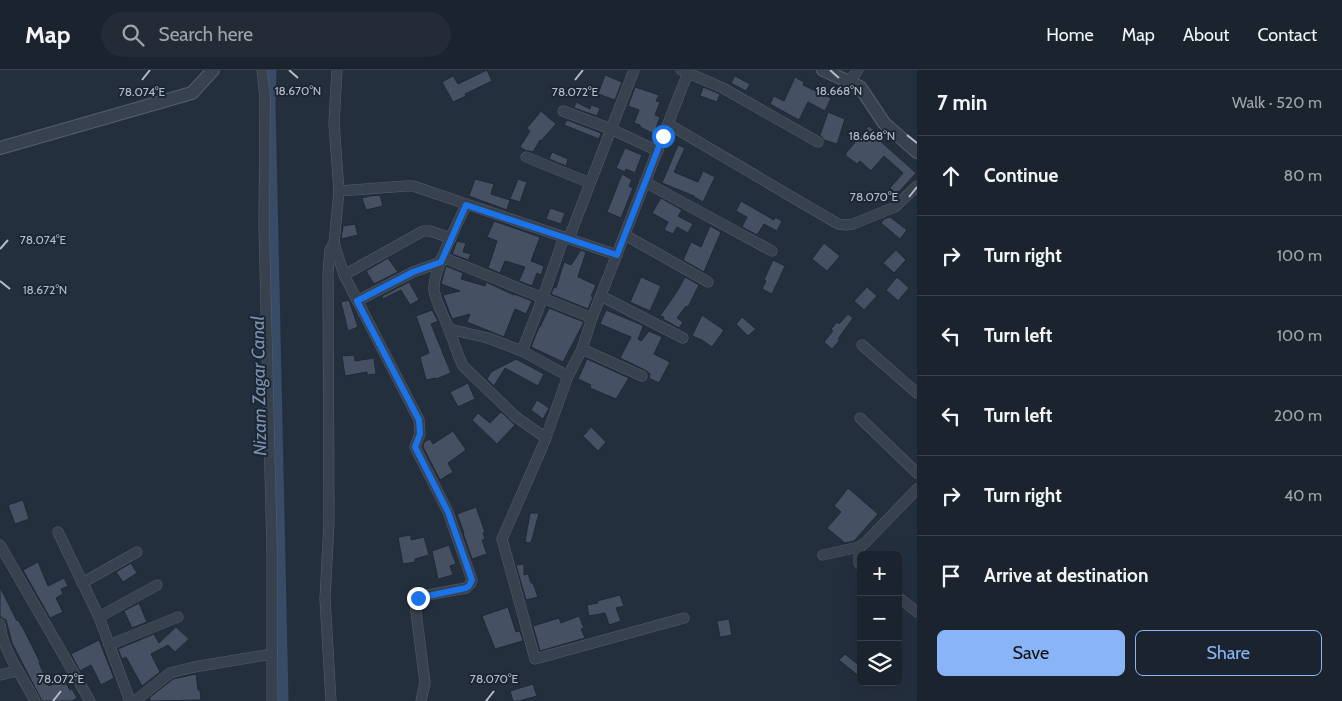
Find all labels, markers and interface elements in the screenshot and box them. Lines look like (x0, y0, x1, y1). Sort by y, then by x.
search box (101, 12, 451, 57)
text: Map (25, 20, 71, 49)
icon: search (119, 21, 147, 49)
text: Search here (159, 23, 253, 46)
text: Home (1046, 24, 1094, 46)
text: Map (1122, 24, 1155, 46)
text: About (1183, 24, 1229, 46)
text: Contact (1257, 24, 1317, 46)
text: 18.670°N (275, 83, 321, 98)
text: 18.668°N (816, 83, 862, 98)
text: 78.074°E (119, 84, 166, 99)
text: 78.072°E (552, 84, 599, 99)
text: 7 min (937, 90, 987, 115)
text: Walk · 520 m (1232, 93, 1322, 112)
route start (652, 125, 675, 148)
text: 18.668°N (849, 128, 895, 143)
icon: ahead (937, 162, 965, 190)
text: Continue (984, 164, 1058, 187)
text: 80 m (1284, 166, 1322, 185)
text: 78.070°E (850, 189, 898, 204)
text: 78.074°E (20, 232, 67, 247)
icon: right (937, 242, 965, 270)
text: Turn right (984, 244, 1062, 267)
text: 100 m (1277, 246, 1322, 265)
text: 18.672°N (23, 282, 67, 297)
water label: Nizam Zagar Canal (247, 315, 271, 456)
icon: left (937, 322, 965, 350)
text: Turn left (984, 324, 1052, 347)
text: 100 m (1277, 326, 1322, 345)
icon: left (937, 402, 965, 430)
text: Turn left (984, 404, 1052, 427)
text: 200 m (1274, 406, 1322, 425)
icon: right (937, 482, 965, 510)
text: Turn right (984, 484, 1062, 507)
text: 40 m (1284, 486, 1322, 505)
map controls (857, 551, 902, 686)
button: + (857, 551, 902, 596)
icon: arrive (937, 562, 965, 590)
text: Arrive at destination (984, 564, 1148, 587)
route end (407, 587, 430, 610)
button: − (857, 596, 902, 641)
button: Save (937, 630, 1125, 676)
button: Share (1135, 630, 1322, 676)
button: layers (857, 641, 902, 686)
text: 78.072°E (38, 671, 85, 686)
text: 78.070°E (470, 671, 518, 686)

